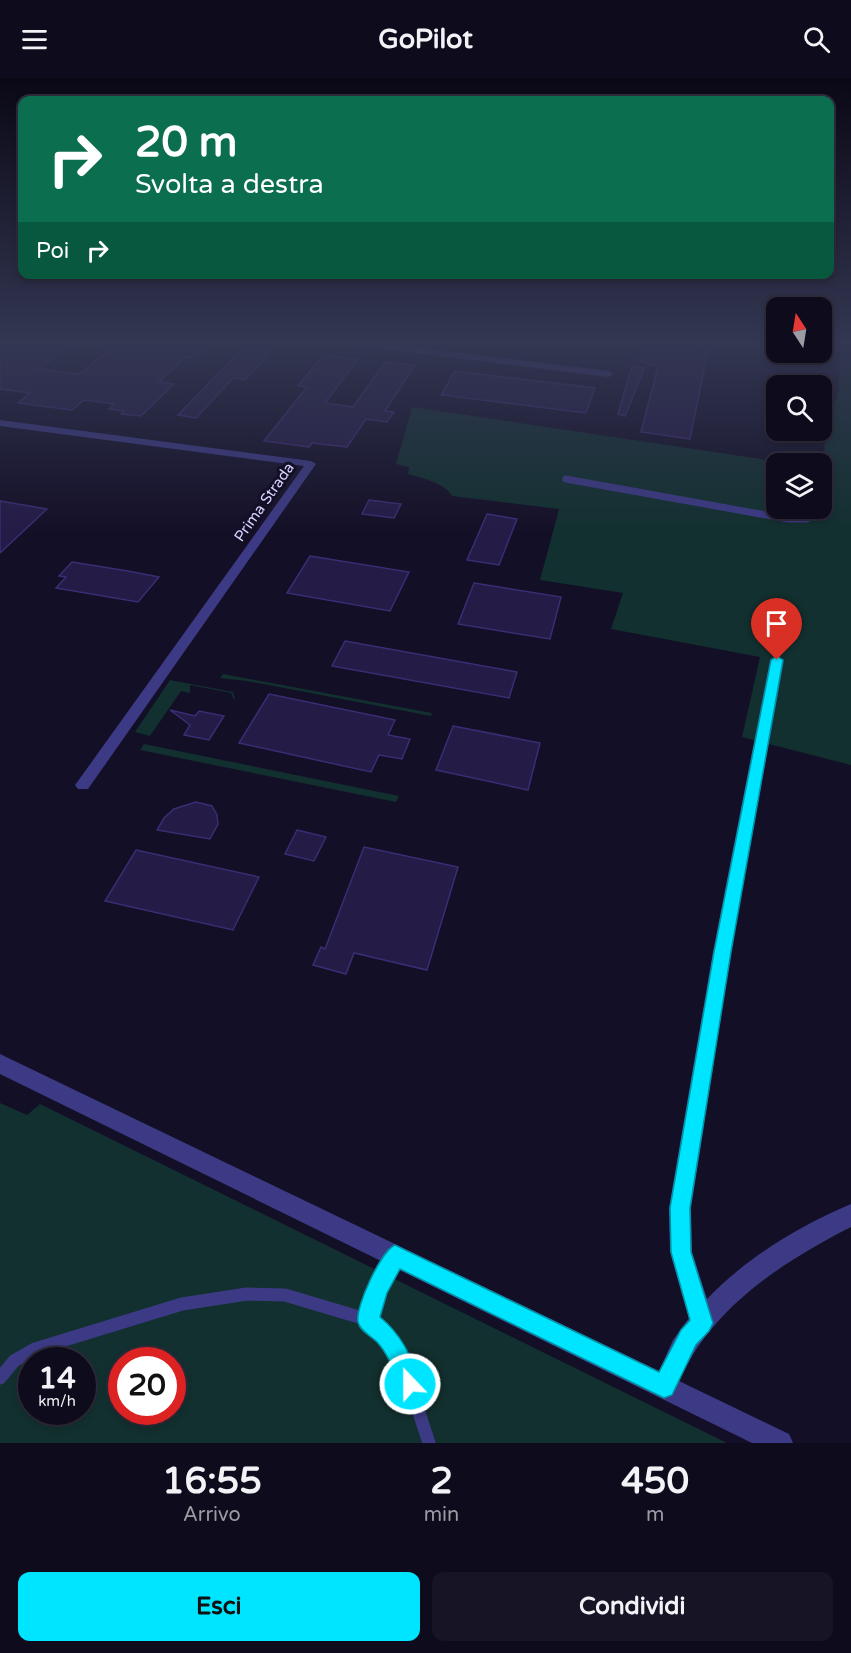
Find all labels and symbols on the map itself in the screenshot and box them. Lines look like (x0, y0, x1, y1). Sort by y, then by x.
north arrow (766, 297, 832, 363)
street label: Prima Strada (230, 459, 298, 545)
pin (751, 598, 802, 660)
speed limit sign: 20 (108, 1347, 186, 1425)
position arrow (378, 1352, 442, 1416)

